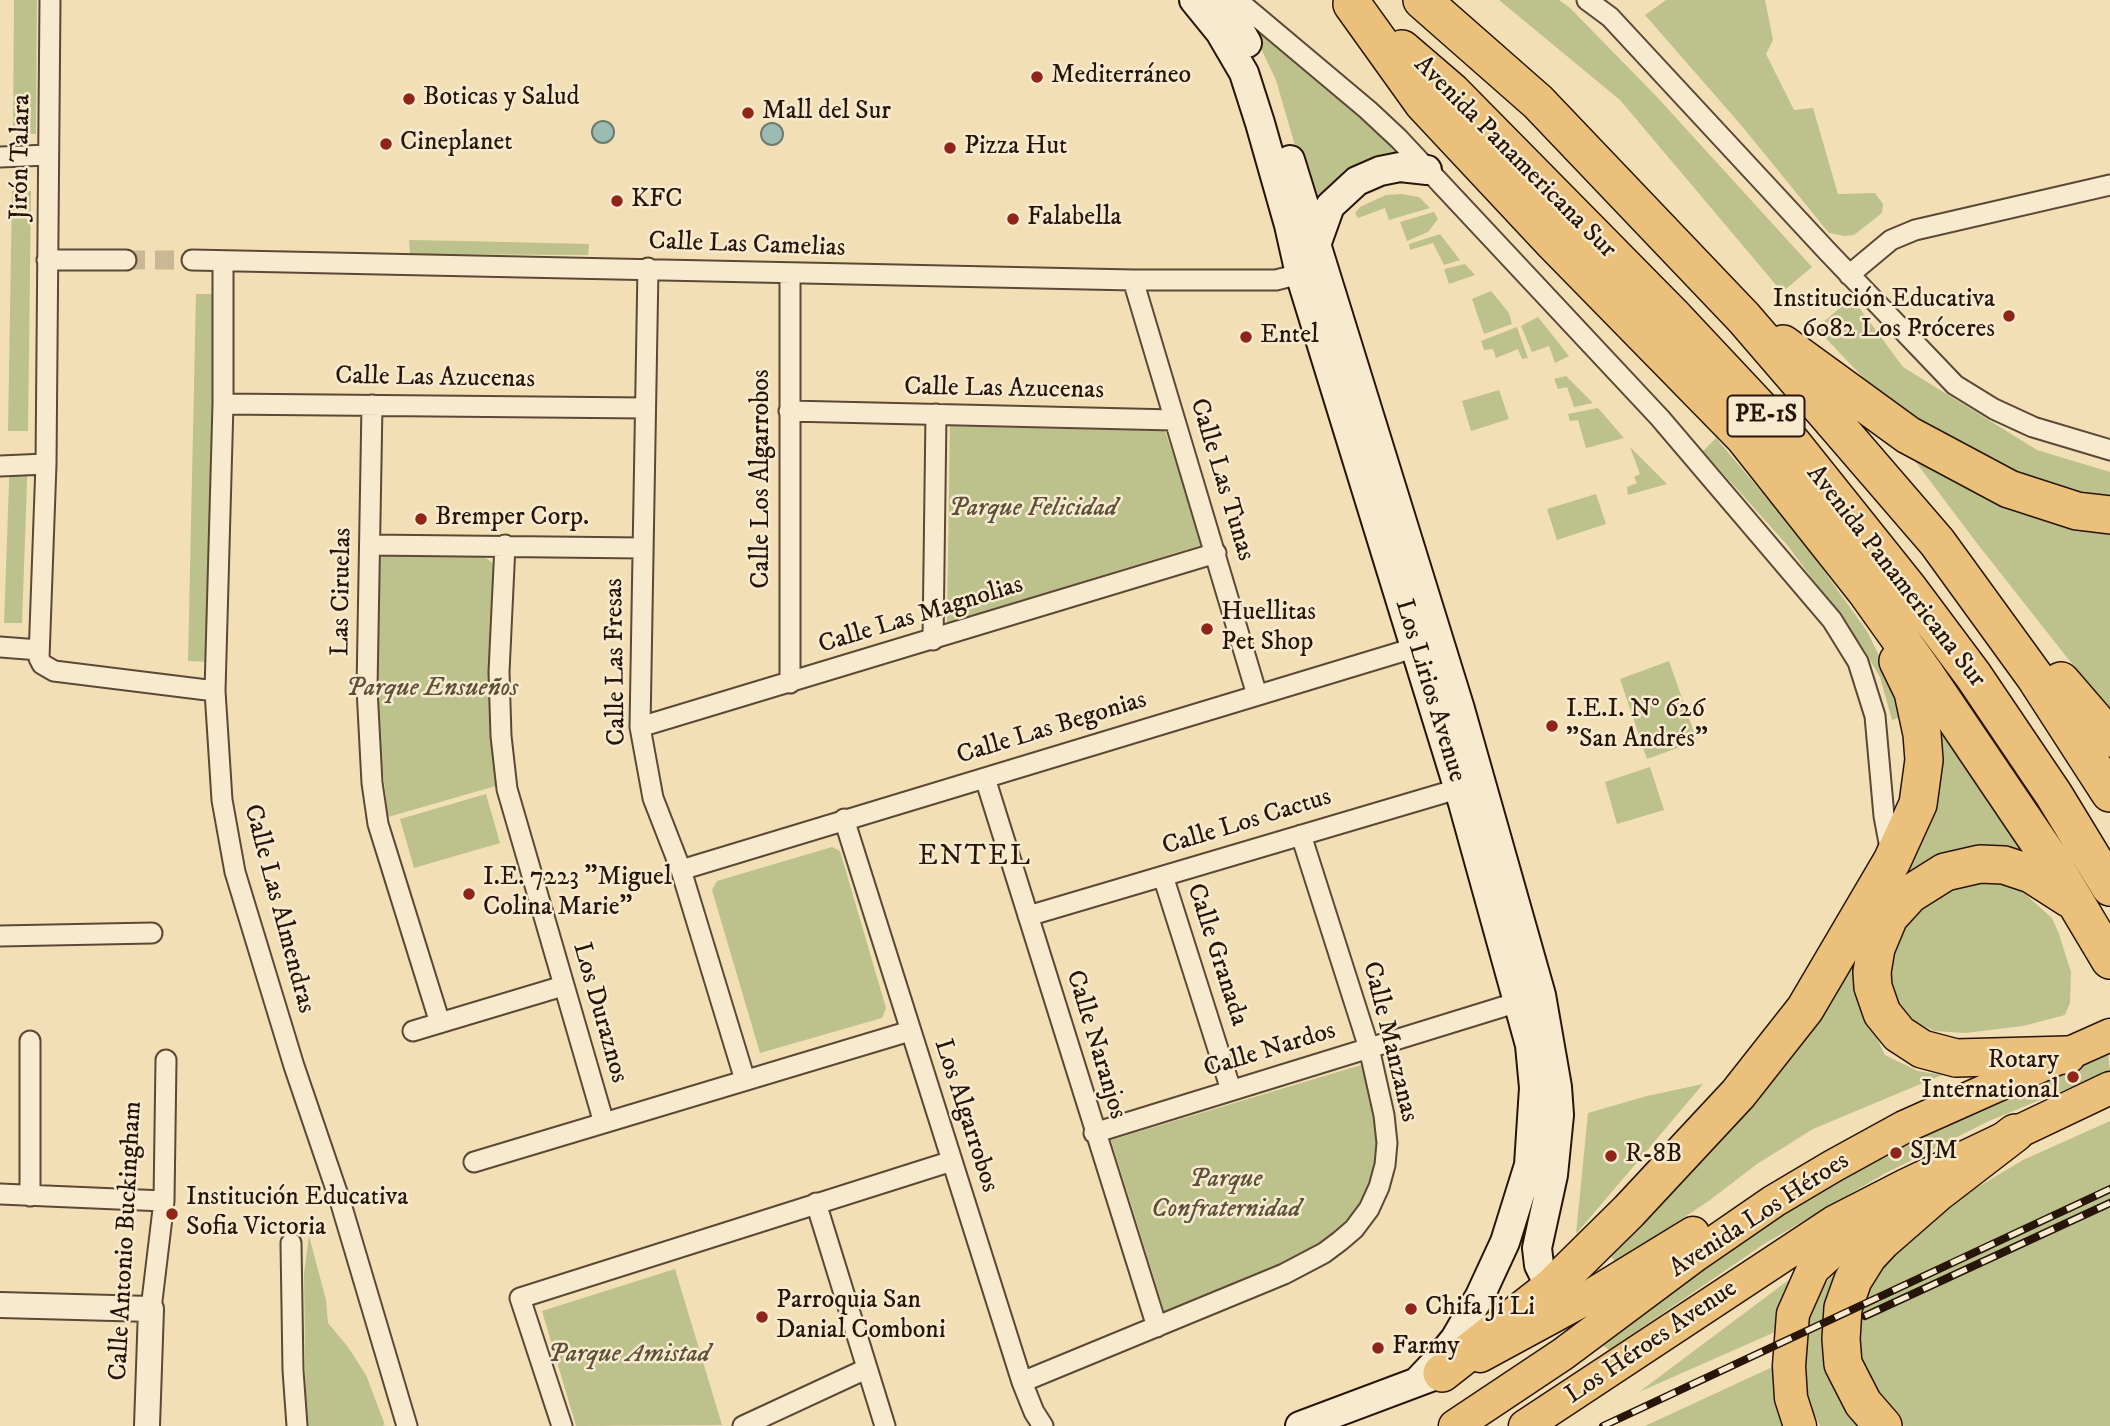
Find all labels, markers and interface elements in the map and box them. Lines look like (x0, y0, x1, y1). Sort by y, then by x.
street label: Avenida Panamericana Sur (1406, 50, 1622, 266)
place label: Mediterráneo (1051, 61, 1191, 93)
marker: Mediterráneo (1029, 69, 1045, 85)
place label: Boticas y Salud (423, 83, 579, 115)
marker: Boticas y Salud (401, 91, 417, 107)
street label: Jirón Talara (5, 94, 39, 220)
place label: Mall del Sur (762, 97, 891, 129)
marker: Mall del Sur (740, 105, 756, 121)
place label: Cineplanet (400, 128, 513, 160)
place label: Pizza Hut (964, 132, 1067, 164)
marker: Cineplanet (378, 136, 394, 152)
marker: Pizza Hut (942, 140, 958, 156)
place label: KFC (631, 185, 682, 217)
marker: KFC (609, 193, 625, 209)
place label: Falabella (1027, 203, 1122, 235)
marker: Falabella (1005, 211, 1021, 227)
street label: Calle Las Camelias (648, 227, 846, 265)
place label: Institución Educativa 6082 Los Próceres (1773, 285, 1995, 346)
marker: Institución Educativa 6082 Los Próceres (2001, 308, 2017, 324)
place label: Entel (1260, 321, 1319, 353)
marker: Entel (1238, 329, 1254, 345)
street label: Calle Las Azucenas (335, 362, 535, 396)
street label: Calle Los Algarrobos (747, 369, 779, 589)
street label: Calle Las Azucenas (904, 373, 1104, 407)
street label: Calle Las Tunas (1182, 395, 1260, 565)
road number: PE-1S (1728, 396, 1804, 436)
street label: Avenida Panamericana Sur (1798, 460, 1992, 694)
park label: Parque Felicidad (949, 494, 1117, 526)
place label: Bremper Corp. (435, 503, 589, 535)
marker: Bremper Corp. (413, 511, 429, 527)
street label: Las Ciruelas (326, 528, 360, 656)
street label: Calle Las Magnolias (815, 570, 1027, 662)
street label: Calle Las Fresas (600, 578, 634, 746)
street label: Los Lirios Avenue (1386, 596, 1472, 786)
place label: Huellitas Pet Shop (1221, 598, 1316, 660)
marker: Huellitas Pet Shop (1199, 621, 1215, 637)
park label: Parque Ensueños (346, 674, 518, 706)
street label: Calle Las Begonias (953, 685, 1151, 773)
place label: I.E.I. N° 626 "San Andrés" (1566, 695, 1708, 756)
marker: I.E.I. N° 626 "San Andrés" (1544, 718, 1560, 734)
street label: Calle Los Cactus (1159, 783, 1335, 863)
street label: Calle Las Almendras (235, 801, 321, 1017)
district label: ENTEL (919, 841, 1031, 875)
place label: I.E. 7223 "Miguel Colina Marie" (483, 863, 672, 924)
street label: Calle Granada (1178, 880, 1254, 1030)
marker: I.E. 7223 "Miguel Colina Marie" (461, 886, 477, 902)
street label: Los Duraznos (564, 939, 634, 1087)
street label: Calle Manzanas (1354, 959, 1424, 1125)
street label: Calle Naranjos (1058, 967, 1132, 1123)
street label: Calle Nardos (1200, 1016, 1340, 1086)
street label: Los Algarrobos (926, 1035, 1004, 1197)
place label: Rotary International (1921, 1046, 2059, 1108)
marker: Rotary International (2065, 1069, 2081, 1085)
street label: Calle Antonio Buckingham (104, 1100, 150, 1382)
place label: SJM (1910, 1137, 1958, 1169)
place label: R-8B (1625, 1140, 1682, 1172)
marker: SJM (1888, 1145, 1904, 1161)
street label: Avenida Los Héroes (1664, 1146, 1856, 1286)
marker: R-8B (1603, 1148, 1619, 1164)
park label: Parque Confraternidad (1151, 1165, 1301, 1226)
place label: Institución Educativa Sofia Victoria (186, 1183, 408, 1244)
marker: Institución Educativa Sofia Victoria (164, 1206, 180, 1222)
street label: Los Héroes Avenue (1560, 1274, 1744, 1412)
place label: Parroquia San Danial Comboni (776, 1286, 946, 1348)
place label: Chifa Ji Li (1425, 1293, 1535, 1325)
marker: Chifa Ji Li (1403, 1301, 1419, 1317)
marker: Parroquia San Danial Comboni (754, 1309, 770, 1325)
place label: Farmy (1392, 1332, 1460, 1364)
park label: Parque Amistad (548, 1340, 710, 1372)
marker: Farmy (1370, 1340, 1386, 1356)

